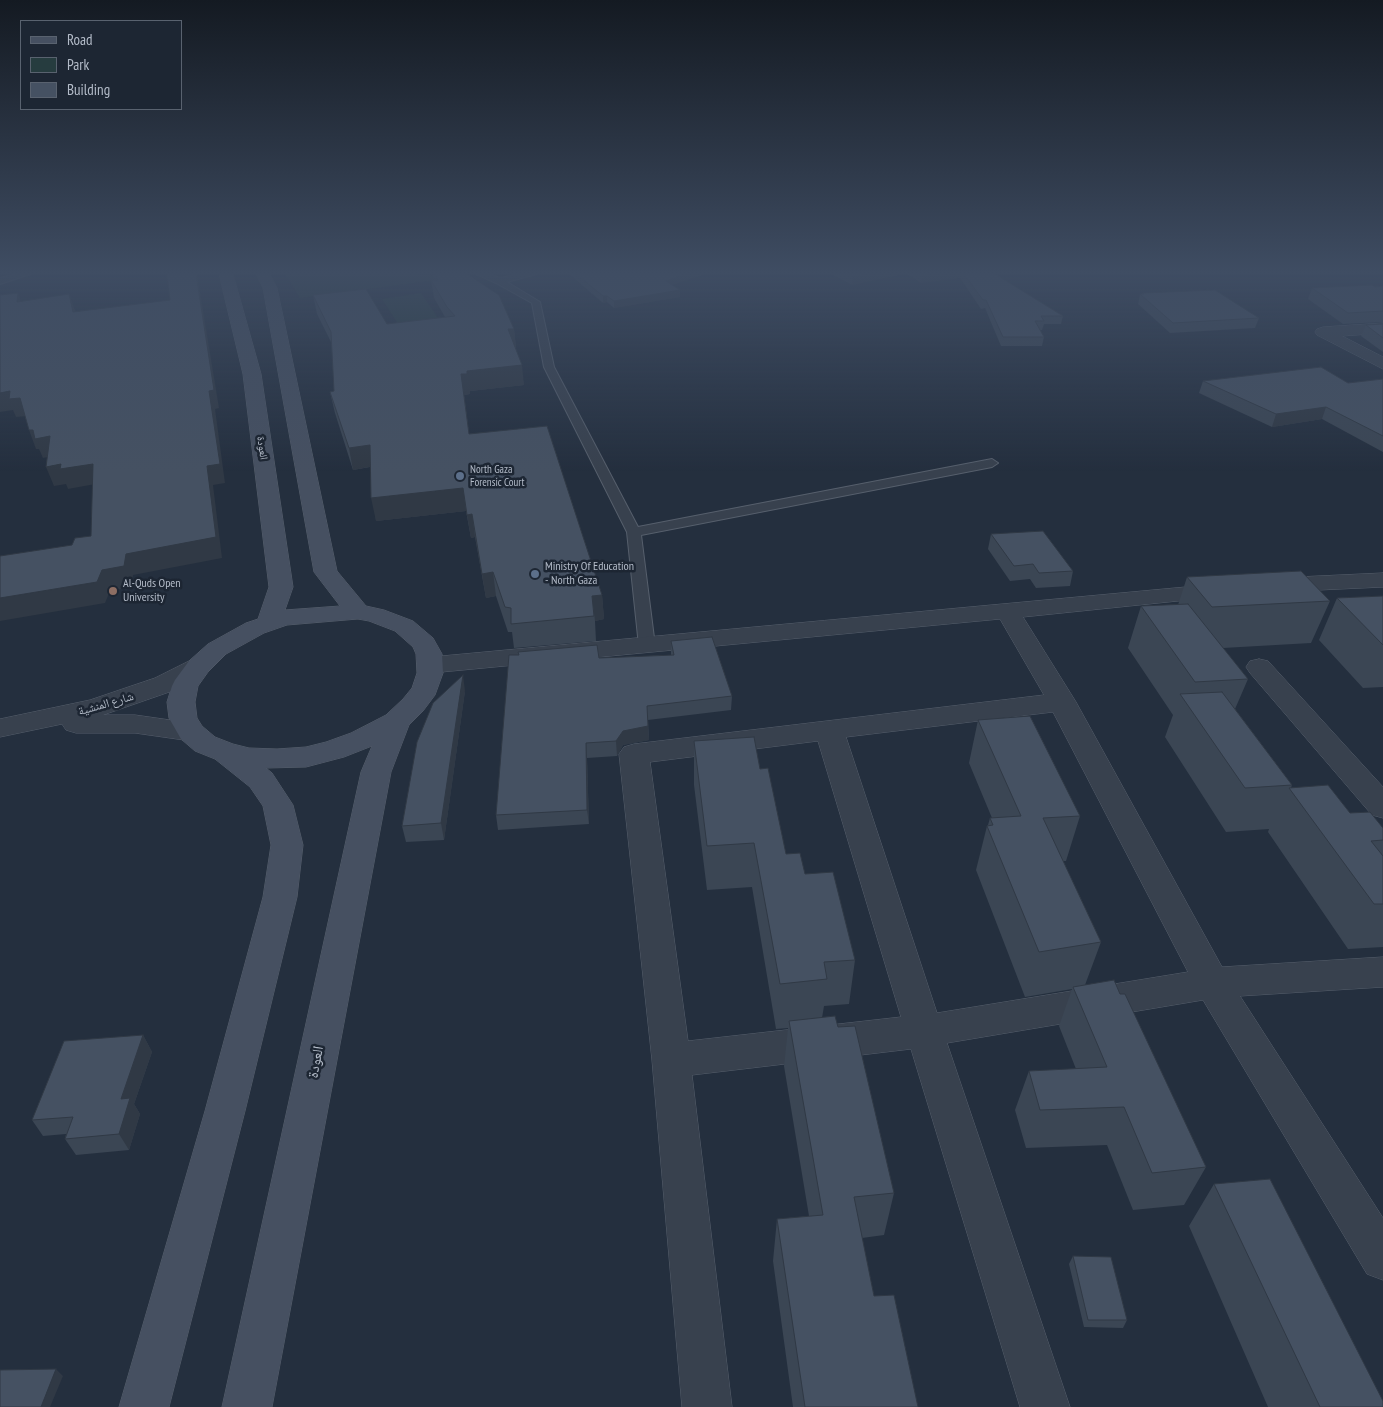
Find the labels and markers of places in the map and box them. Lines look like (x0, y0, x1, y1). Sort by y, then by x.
place label: North Gaza Forensic Court (470, 463, 525, 489)
marker: North Gaza Forensic Court (454, 470, 466, 482)
place label: Ministry Of Education - North Gaza (545, 560, 634, 588)
marker: Ministry Of Education - North Gaza (529, 568, 541, 580)
place label: Al-Quds Open University (123, 577, 181, 605)
marker: Al-Quds Open University (107, 585, 119, 597)

